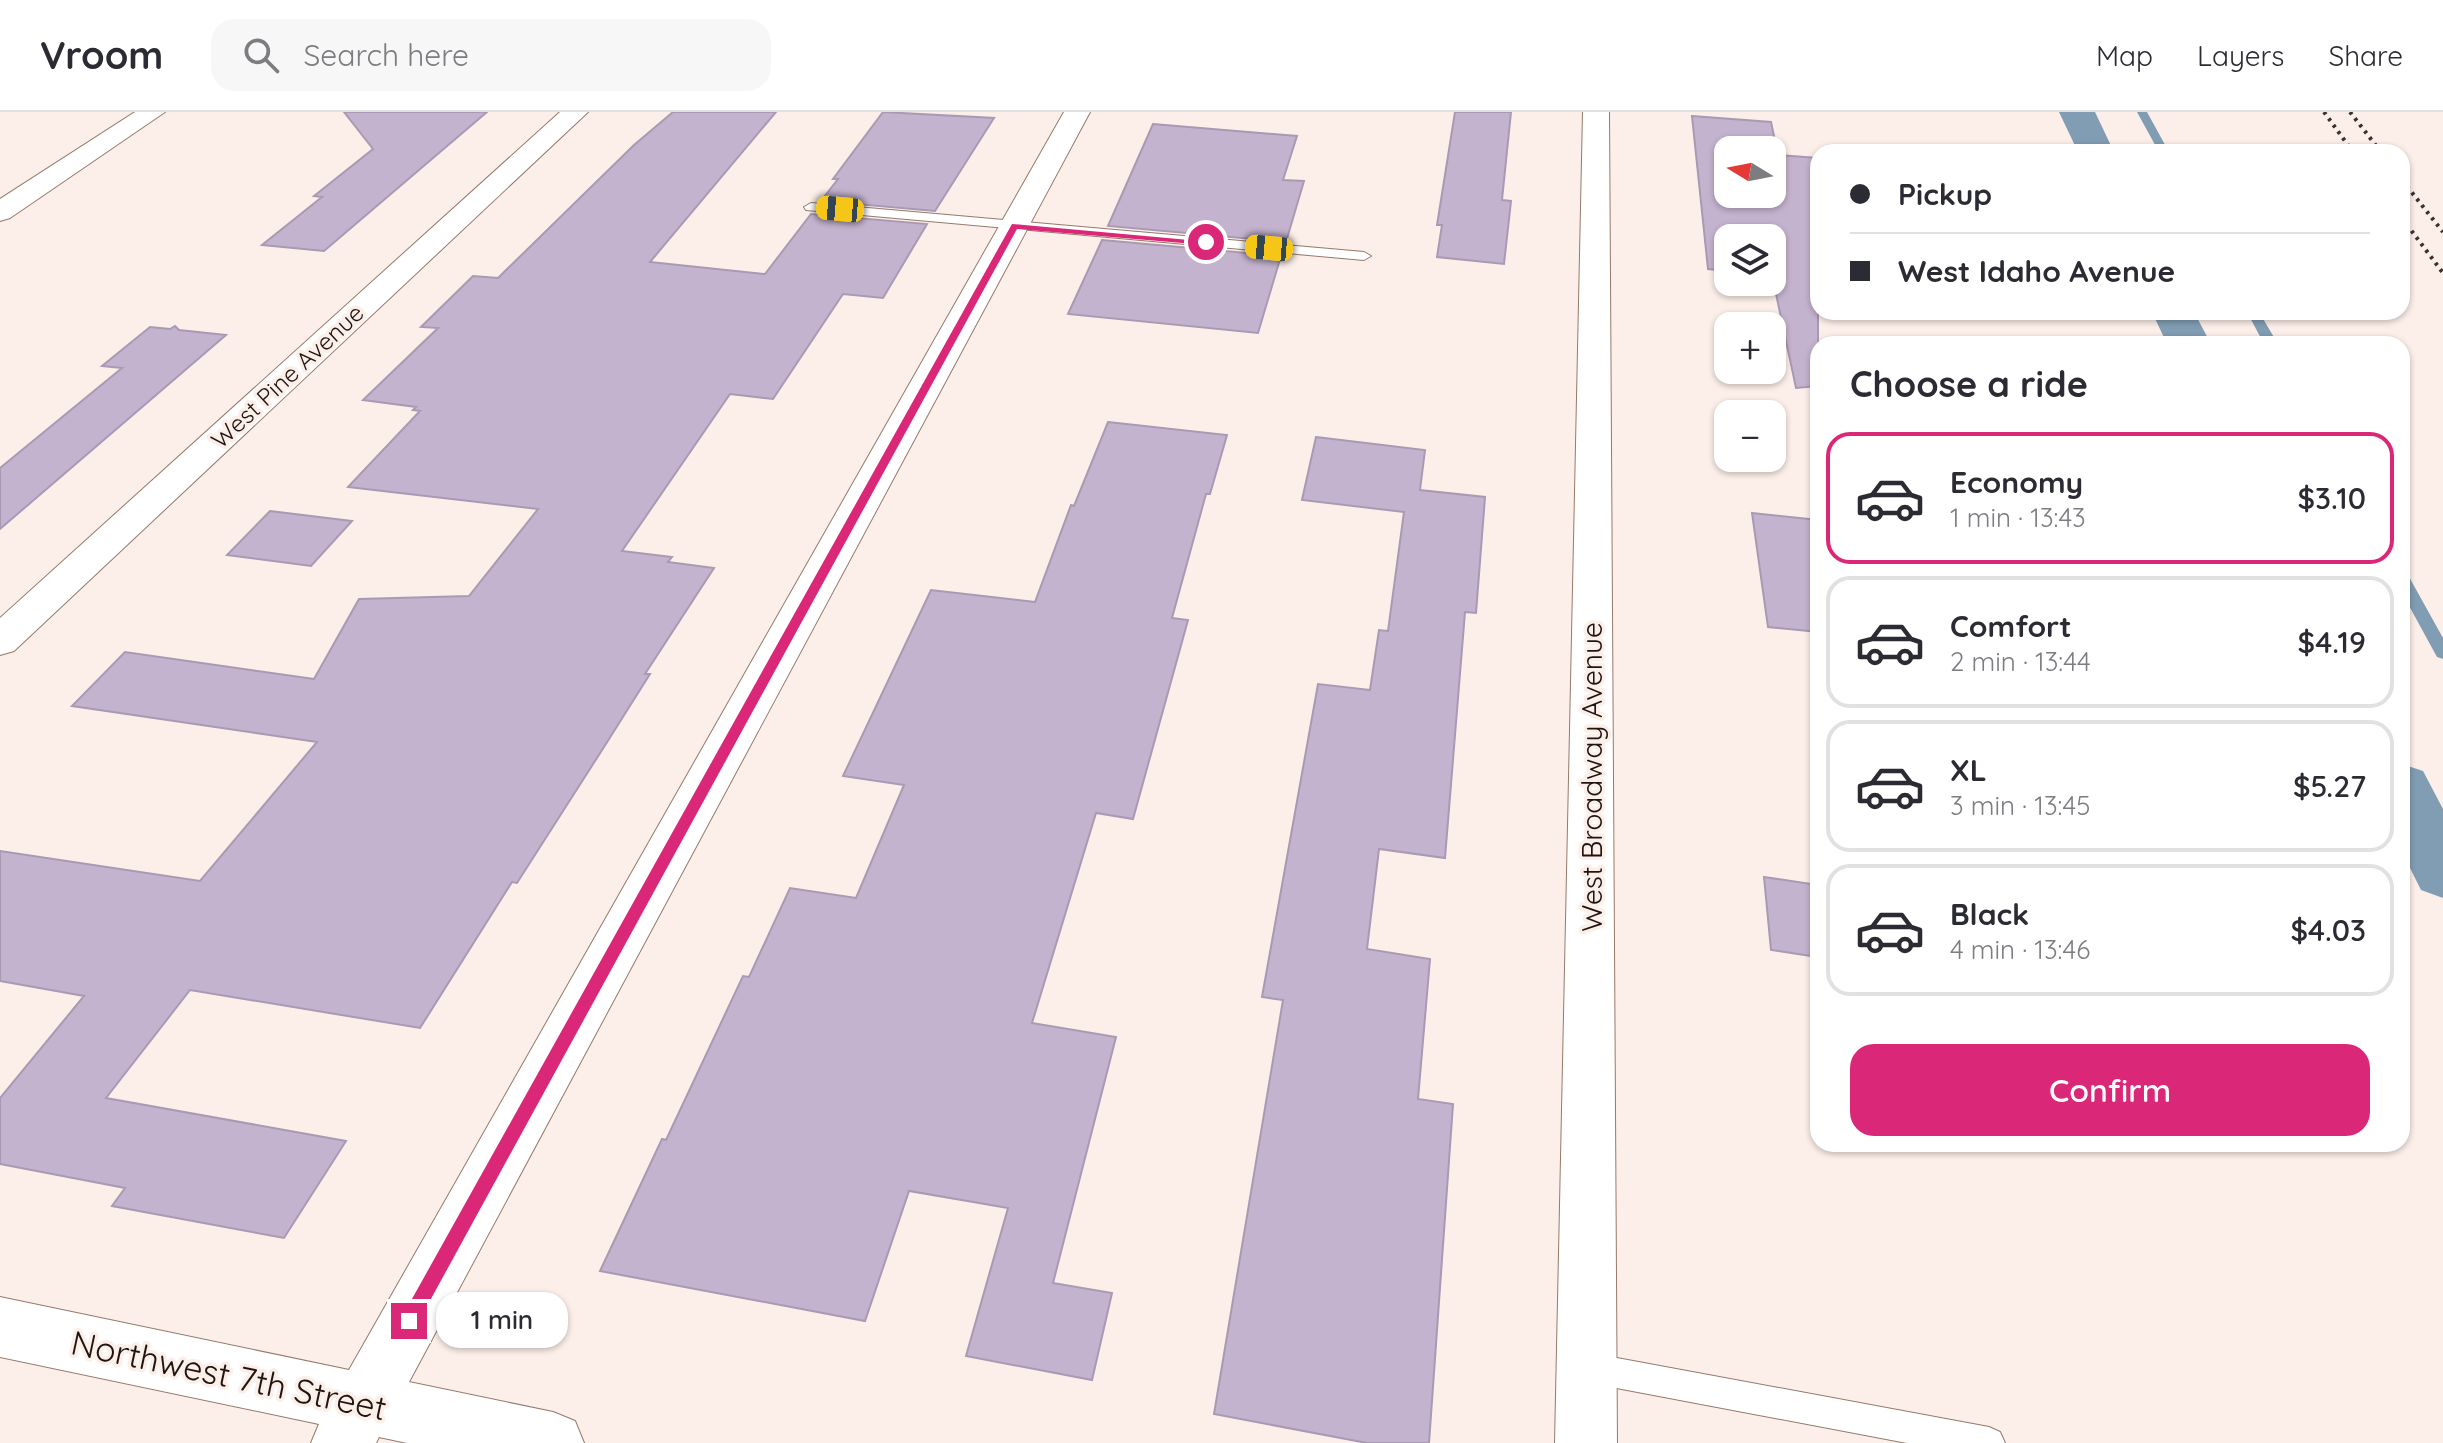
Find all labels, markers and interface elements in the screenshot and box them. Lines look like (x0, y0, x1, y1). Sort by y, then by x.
search box (211, 19, 771, 91)
text: Vroom (40, 31, 163, 79)
icon: search (239, 33, 283, 77)
text: Search here (303, 36, 469, 74)
text: Map (2096, 38, 2153, 73)
text: Layers (2197, 38, 2284, 73)
text: Share (2328, 38, 2403, 73)
north arrow (1714, 136, 1786, 208)
map controls (1714, 136, 1786, 472)
text: Pickup (1898, 175, 1992, 213)
car (815, 195, 865, 223)
route start (1188, 224, 1224, 260)
button: layers (1714, 224, 1786, 296)
car (1244, 234, 1294, 262)
text: West Idaho Avenue (1898, 252, 2175, 290)
street label: West Pine Avenue (204, 298, 370, 454)
button: + (1714, 312, 1786, 384)
text: Choose a ride (1850, 361, 2088, 406)
button: − (1714, 400, 1786, 472)
icon: car (1854, 462, 1926, 534)
text: Economy (1950, 463, 2083, 501)
text: $3.10 (2297, 479, 2366, 517)
text: 1 min · 13:43 (1950, 501, 2086, 534)
icon: car (1854, 606, 1926, 678)
text: Comfort (1950, 607, 2071, 645)
street label: West Broadway Avenue (1574, 622, 1609, 932)
text: $4.19 (2298, 623, 2366, 661)
text: 2 min · 13:44 (1950, 645, 2091, 678)
icon: car (1854, 750, 1926, 822)
text: XL (1950, 751, 1987, 789)
text: $5.27 (2293, 767, 2366, 805)
text: 3 min · 13:45 (1950, 789, 2090, 822)
icon: car (1854, 894, 1926, 966)
text: Black (1950, 895, 2029, 933)
text: $4.03 (2290, 911, 2366, 949)
text: 4 min · 13:46 (1950, 933, 2090, 966)
button: Confirm (1850, 1044, 2370, 1136)
callout: 1 min (437, 1293, 569, 1349)
route end (391, 1303, 427, 1339)
text: 1 min (471, 1303, 533, 1336)
street label: Northwest 7th Street (67, 1321, 391, 1429)

